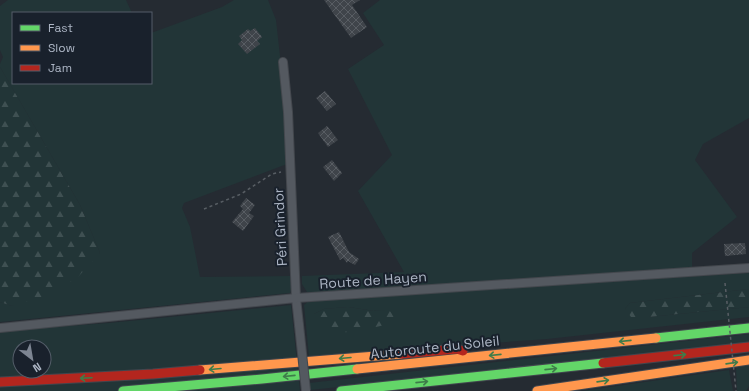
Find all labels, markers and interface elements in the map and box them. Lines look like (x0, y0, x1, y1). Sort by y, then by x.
legend (12, 12, 152, 84)
text: Fast (48, 20, 73, 36)
text: Slow (48, 40, 75, 56)
text: Jam (48, 60, 72, 76)
street label: Péri Grindor (269, 187, 291, 267)
street label: Route de Hayen (319, 267, 427, 293)
street label: Autoroute du Soleil (370, 331, 500, 363)
one-way arrow (618, 338, 631, 345)
north arrow (12, 339, 52, 379)
one-way arrow (489, 351, 502, 359)
one-way arrow (674, 351, 687, 358)
one-way arrow (339, 355, 352, 362)
one-way arrow (725, 359, 738, 367)
text: N (30, 360, 44, 375)
one-way arrow (209, 365, 222, 373)
one-way arrow (544, 365, 557, 372)
one-way arrow (283, 372, 296, 380)
one-way arrow (80, 374, 93, 381)
one-way arrow (596, 377, 609, 385)
one-way arrow (415, 379, 428, 386)

